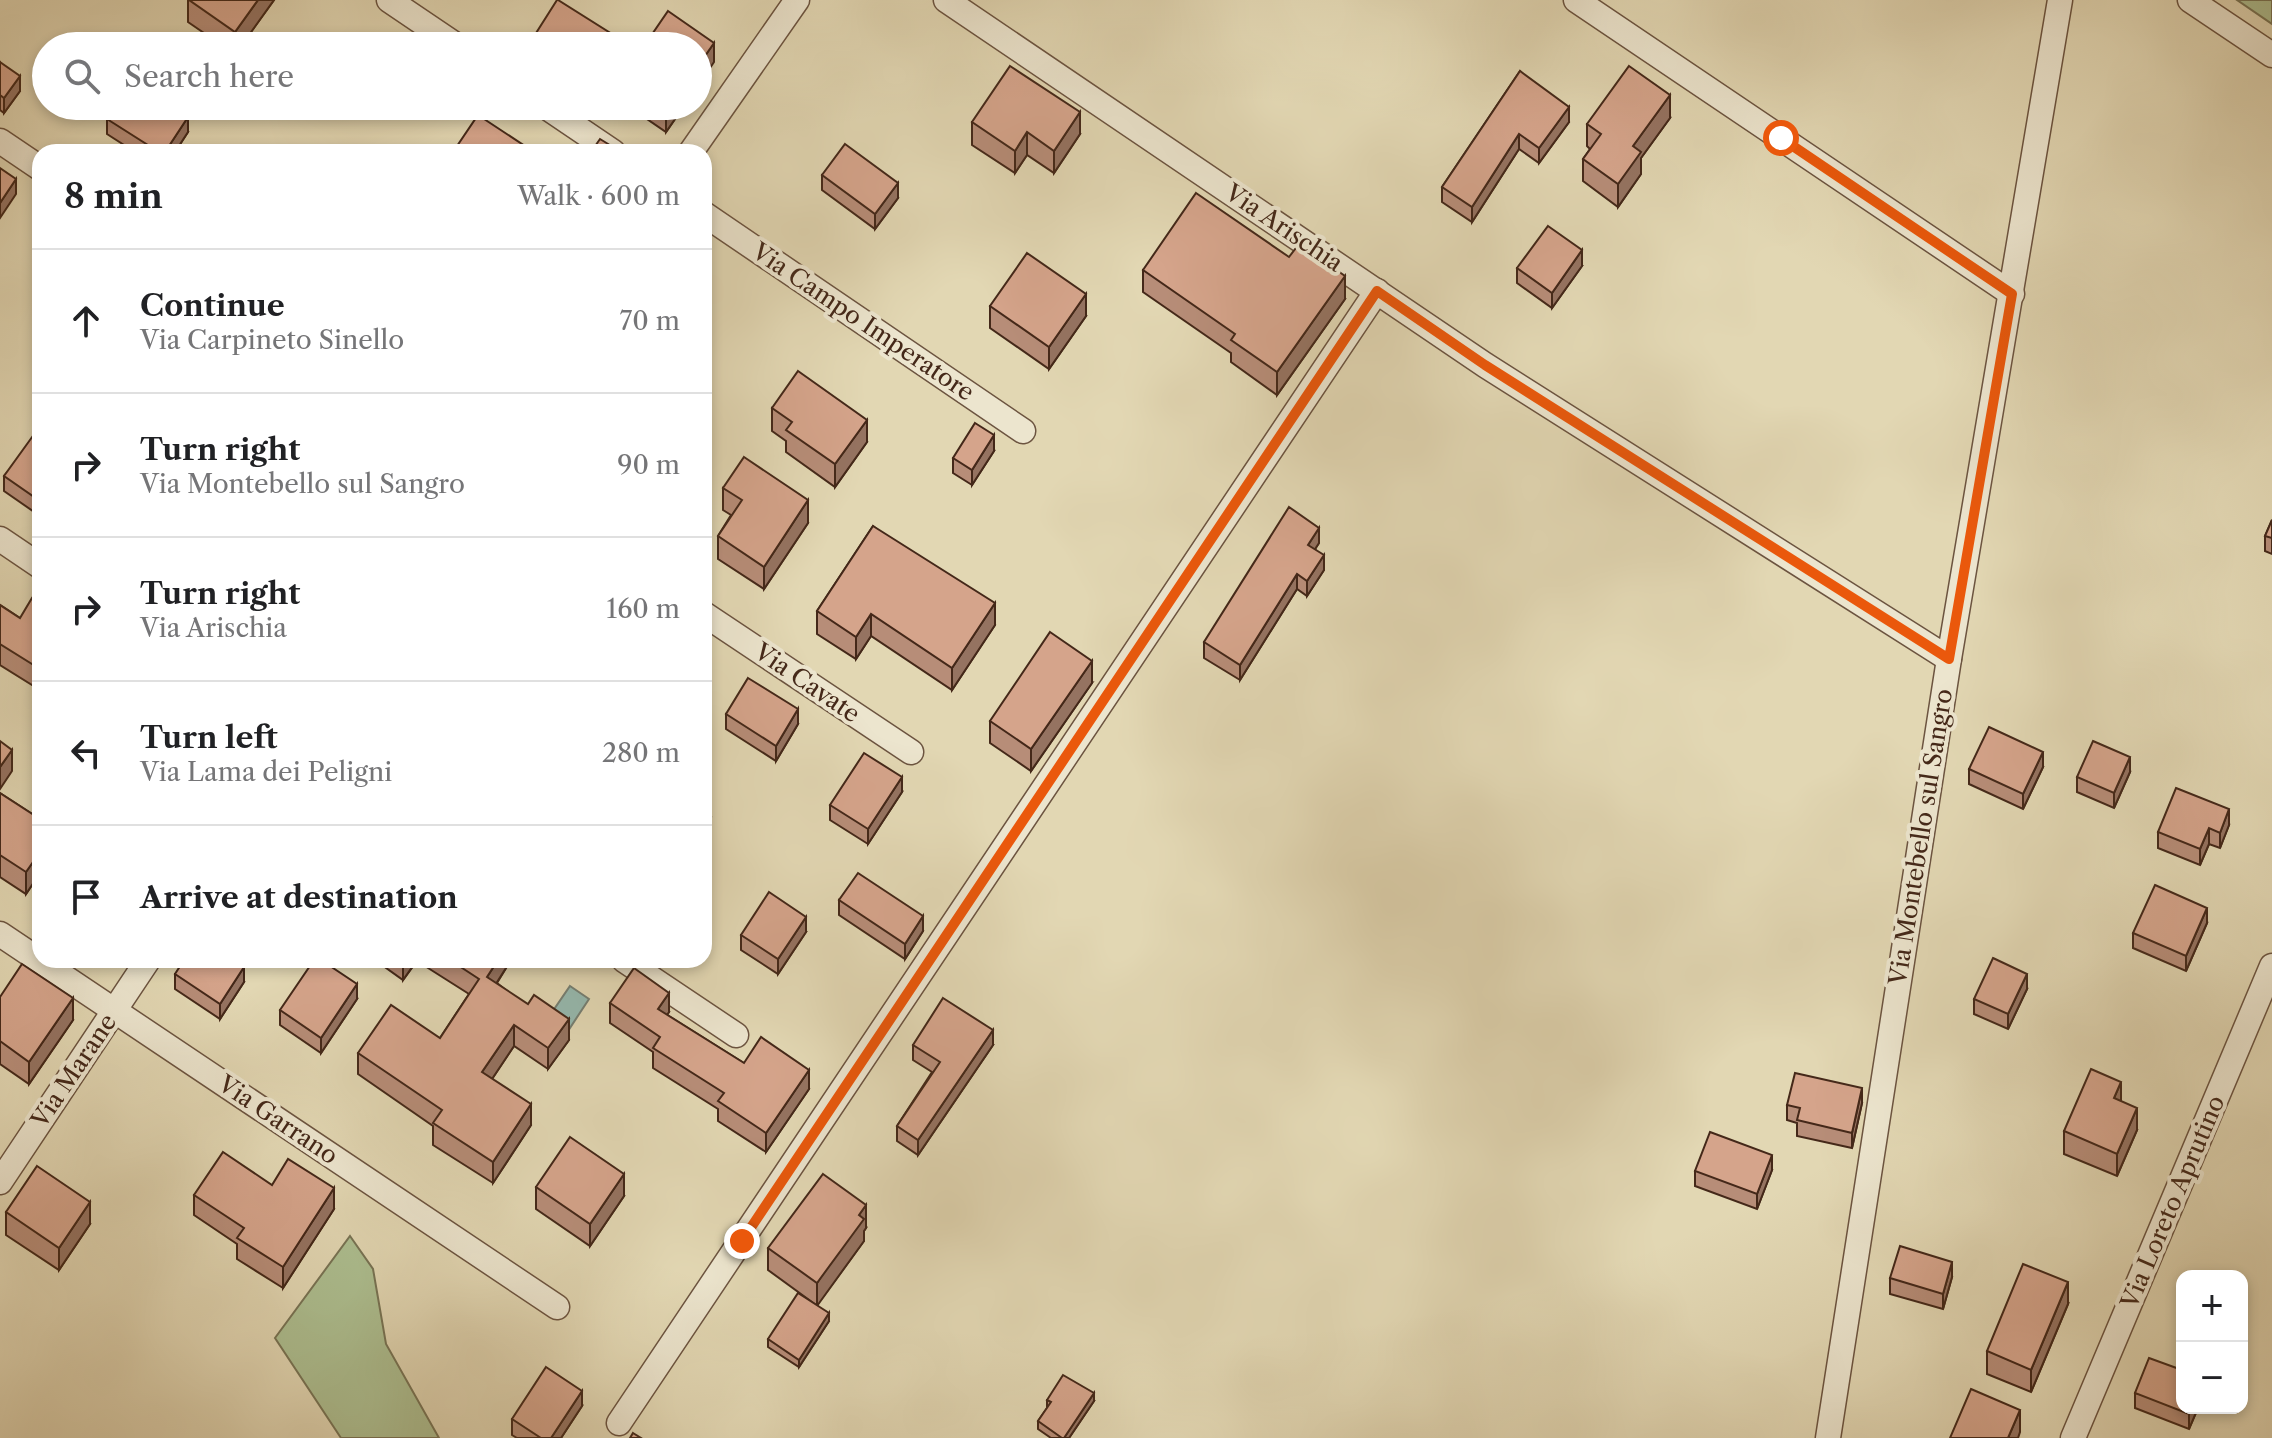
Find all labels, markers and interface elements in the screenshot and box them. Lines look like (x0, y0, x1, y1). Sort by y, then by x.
search box (32, 32, 712, 120)
icon: search (60, 54, 104, 98)
text: Search here (124, 58, 294, 95)
route start (1763, 120, 1799, 156)
text: 8 min (64, 175, 163, 217)
street label: Via Arischia (1219, 177, 1349, 278)
text: Walk · 600 m (517, 180, 680, 212)
street label: Via Campo Imperatore (746, 236, 980, 407)
text: Continue (140, 287, 285, 324)
icon: ahead (64, 299, 108, 343)
text: 70 m (620, 305, 680, 337)
text: Via Carpineto Sinello (140, 324, 404, 356)
text: Turn right (140, 431, 300, 468)
icon: right (64, 443, 108, 487)
text: 90 m (617, 449, 680, 481)
text: Via Montebello sul Sangro (140, 468, 465, 500)
text: Turn right (140, 575, 300, 612)
icon: right (64, 587, 108, 631)
text: 160 m (606, 593, 680, 625)
text: Via Arischia (140, 612, 287, 644)
street label: Via Cavate (748, 636, 865, 728)
street label: Via Montebello sul Sangro (1883, 687, 1958, 988)
text: Turn left (140, 719, 277, 756)
icon: left (64, 731, 108, 775)
text: 280 m (602, 737, 680, 769)
text: Via Lama dei Peligni (140, 756, 392, 788)
icon: arrive (64, 875, 108, 919)
text: Arrive at destination (140, 879, 458, 916)
street label: Via Marane (24, 1008, 122, 1134)
street label: Via Garrano (212, 1068, 344, 1170)
street label: Via Loreto Aprutino (2114, 1091, 2231, 1314)
route end (724, 1223, 760, 1259)
map controls (2176, 1270, 2248, 1414)
button: + (2176, 1270, 2248, 1342)
button: − (2176, 1342, 2248, 1414)

